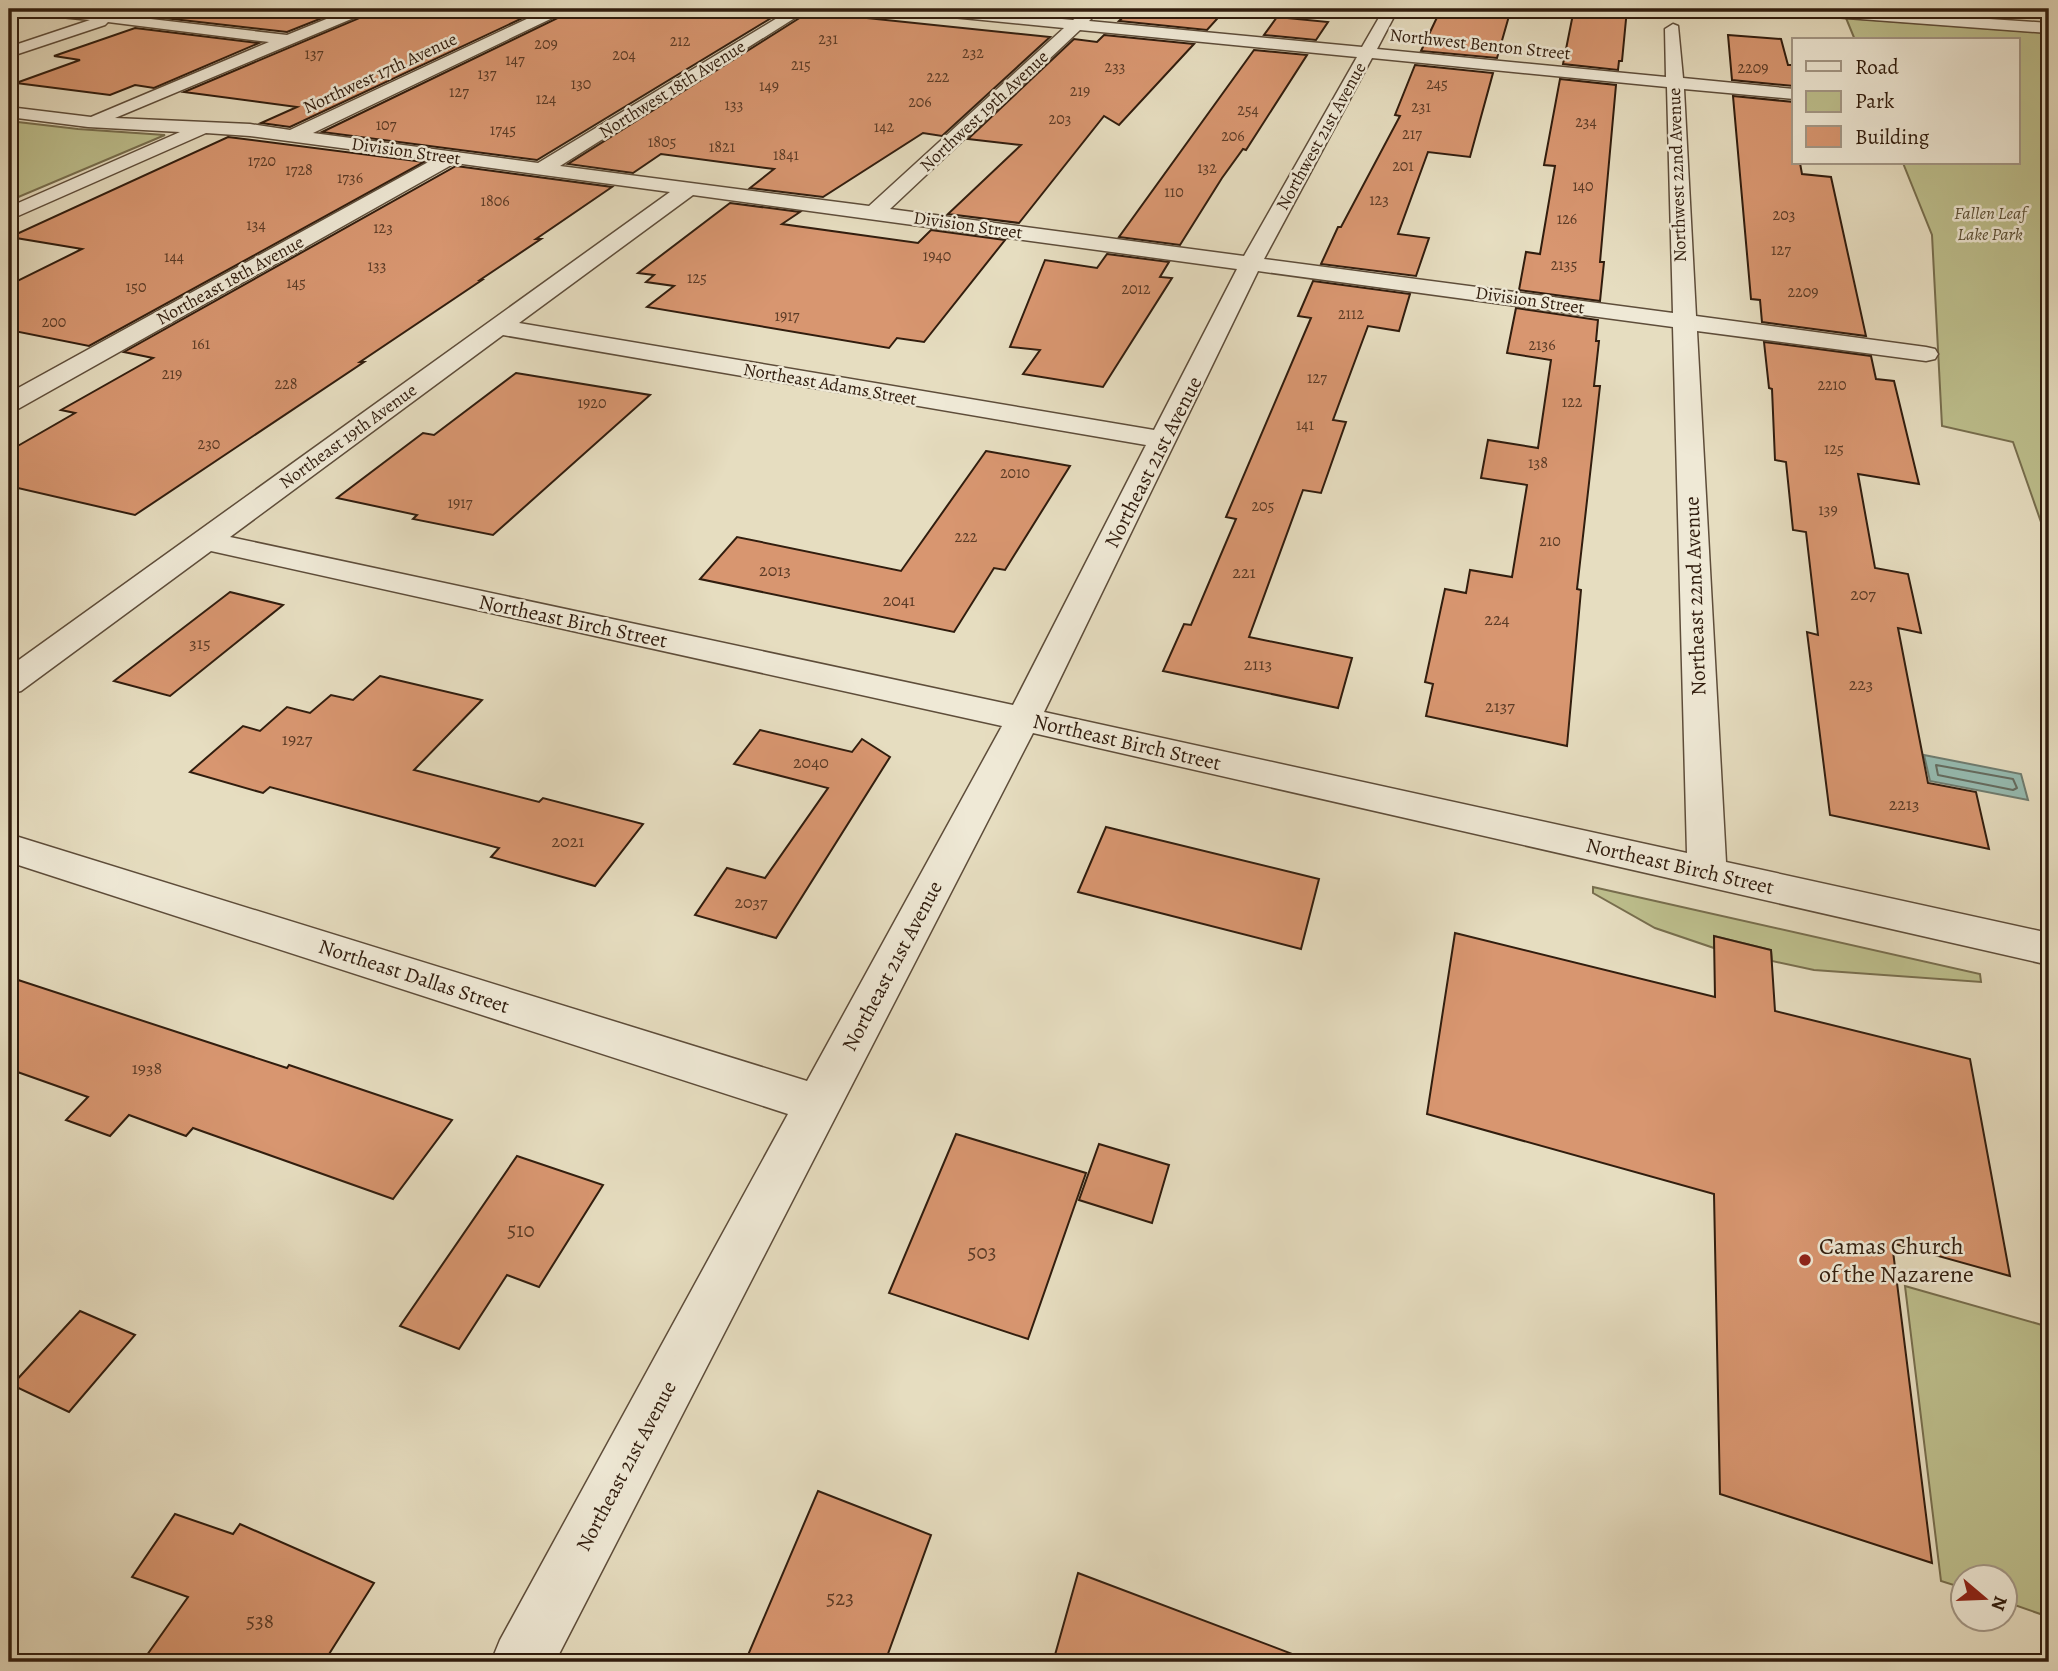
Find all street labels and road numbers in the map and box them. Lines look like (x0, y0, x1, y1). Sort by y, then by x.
street label: Northwest Benton Street (1388, 23, 1572, 65)
street label: Northwest 17th Avenue (299, 27, 461, 119)
street label: Northwest 18th Avenue (594, 34, 750, 144)
street label: Northwest 19th Avenue (914, 45, 1054, 177)
street label: Northwest 21st Avenue (1270, 58, 1372, 214)
street label: Northwest 22nd Avenue (1662, 87, 1692, 263)
street label: Division Street (350, 131, 462, 171)
street label: Division Street (912, 205, 1024, 245)
street label: Northeast 18th Avenue (152, 230, 308, 330)
street label: Division Street (1474, 280, 1586, 320)
street label: Northeast Adams Street (741, 357, 919, 411)
street label: Northeast 21st Avenue (1098, 371, 1208, 553)
street label: Northeast 19th Avenue (275, 378, 421, 494)
street label: Northeast 22nd Avenue (1678, 496, 1712, 696)
street label: Northeast Birch Street (476, 587, 670, 655)
street label: Northeast Birch Street (1030, 707, 1224, 777)
street label: Northeast Birch Street (1583, 831, 1777, 901)
street label: Northeast 21st Avenue (835, 876, 949, 1056)
street label: Northeast Dallas Street (315, 932, 513, 1020)
street label: Northeast 21st Avenue (569, 1376, 683, 1556)

